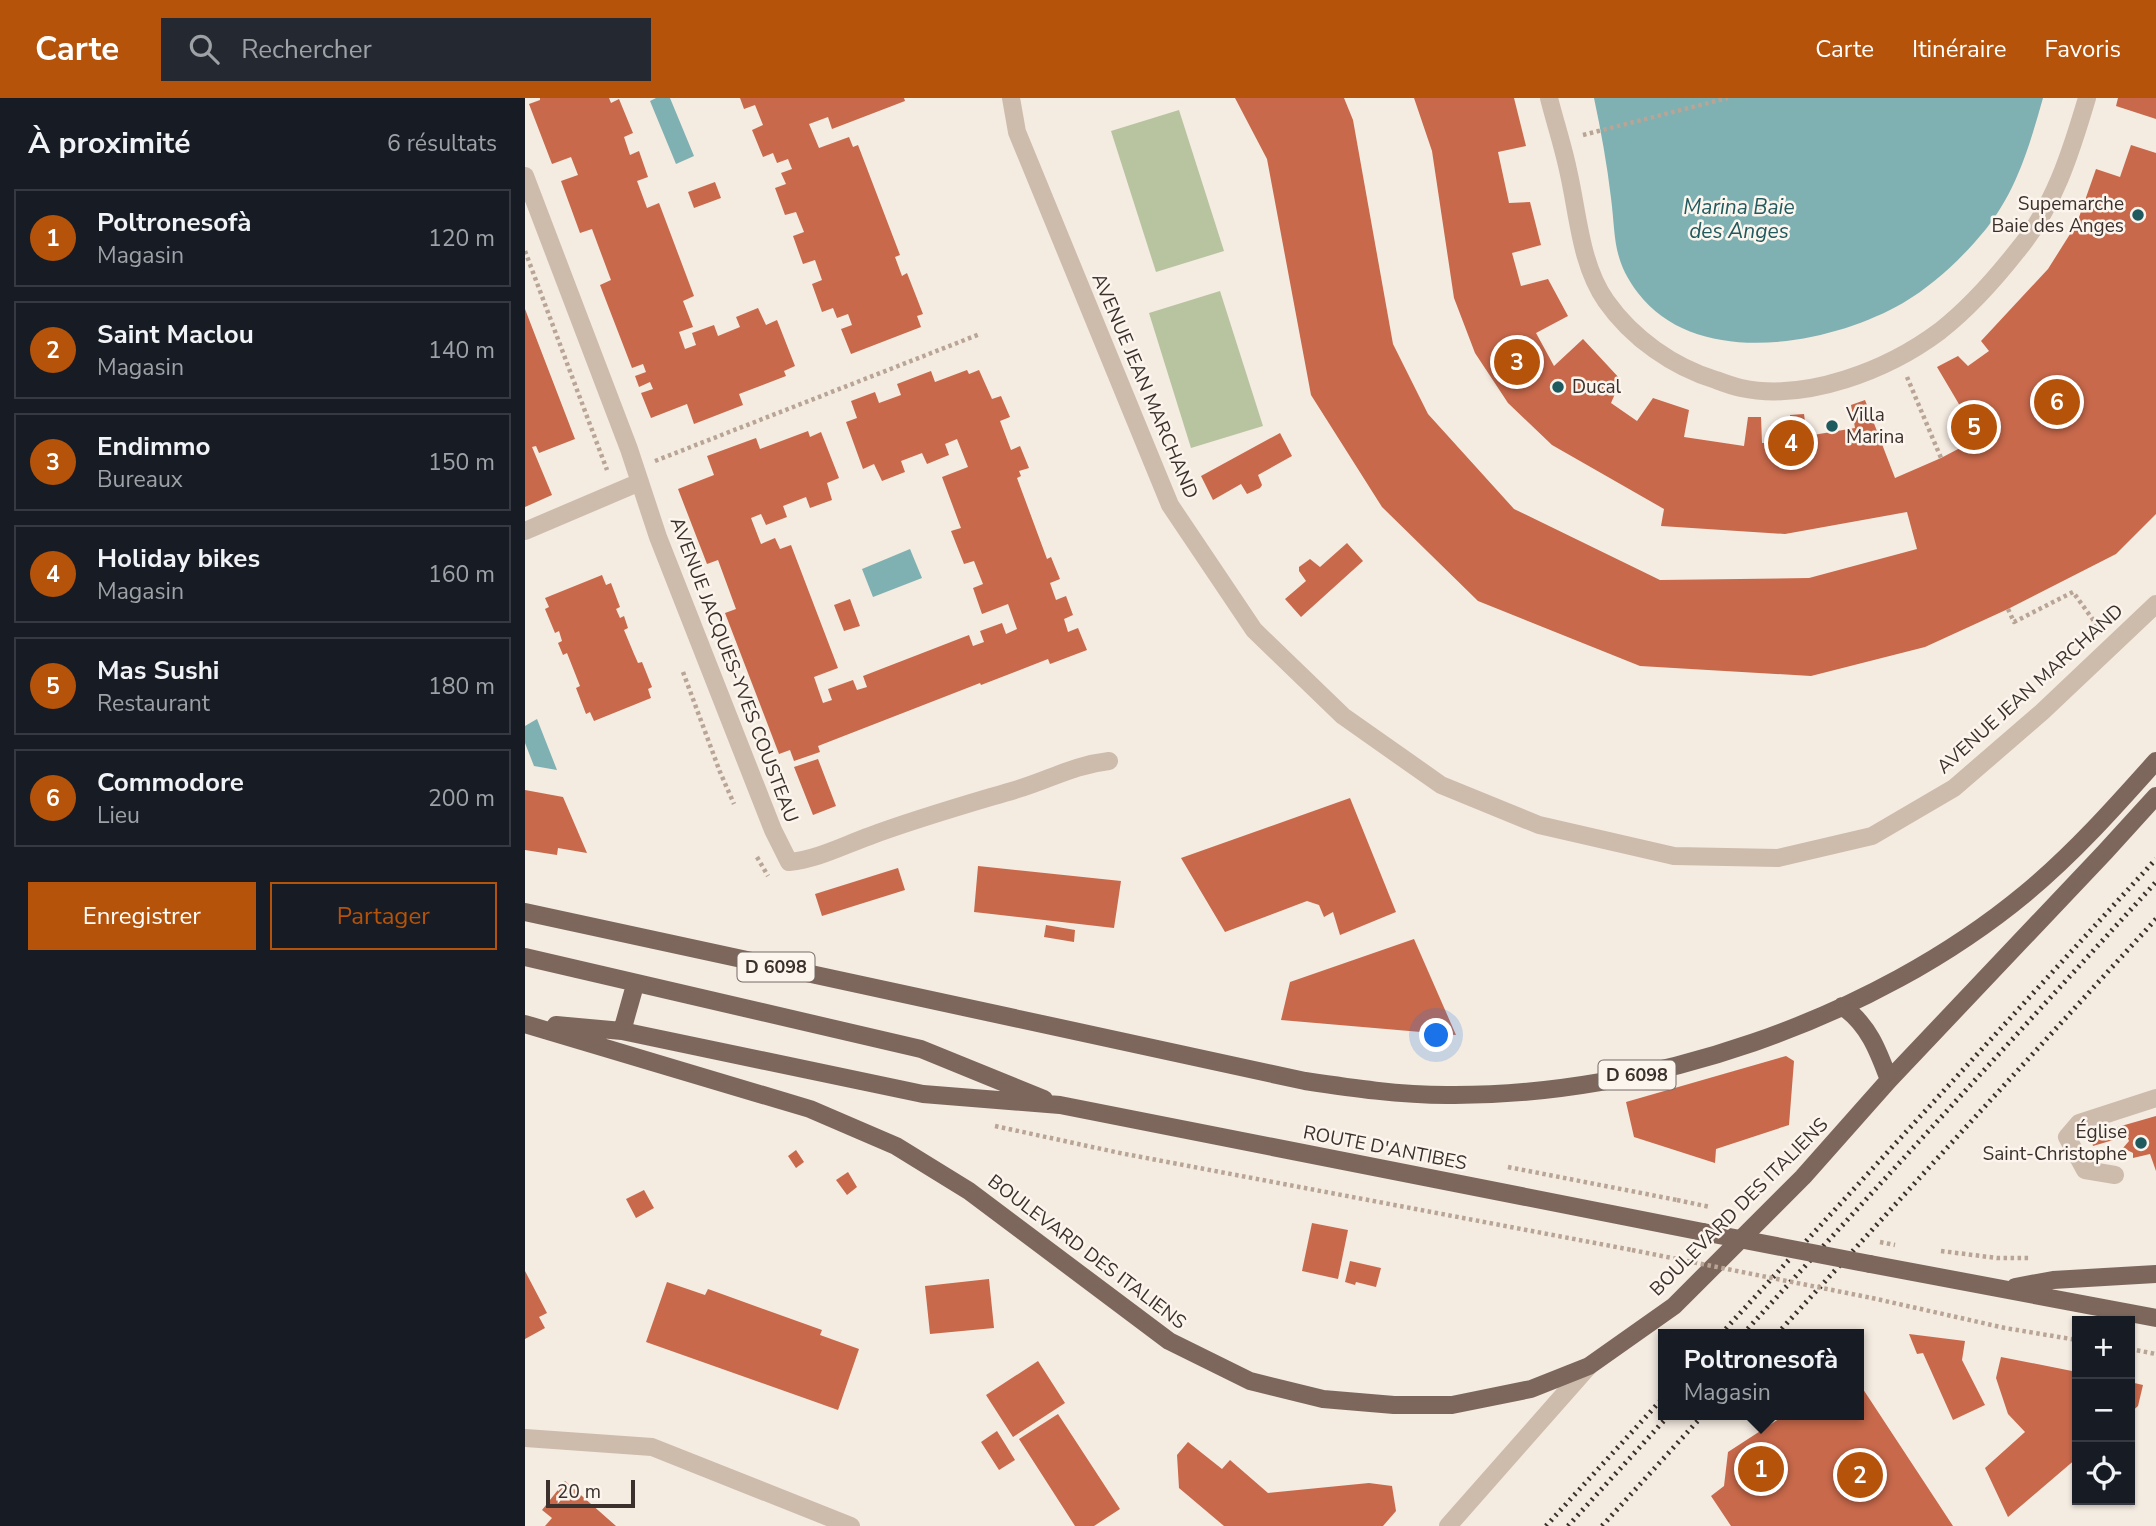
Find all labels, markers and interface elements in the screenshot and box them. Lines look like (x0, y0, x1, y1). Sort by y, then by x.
search box (161, 18, 651, 81)
text: Carte (35, 27, 119, 72)
icon: search (185, 30, 223, 68)
text: Rechercher (241, 32, 372, 67)
text: Carte (1815, 33, 1874, 65)
text: Itinéraire (1912, 33, 2006, 65)
text: Favoris (2044, 33, 2121, 65)
text: À proximité (28, 123, 190, 164)
text: 6 résultats (387, 128, 497, 159)
place label: Supemarche Baie des Anges (1991, 191, 2124, 239)
water label: Marina Baie des Anges (1683, 193, 1795, 245)
text: Poltronesofà (97, 205, 252, 240)
marker: Supemarche Baie des Anges (2130, 207, 2146, 223)
text: 1 (46, 223, 60, 254)
text: 120 m (428, 223, 495, 254)
text: Magasin (97, 240, 184, 271)
street label: AVENUE JEAN MARCHAND (1086, 269, 1204, 503)
text: Saint Maclou (97, 317, 254, 352)
text: 2 (46, 335, 60, 366)
text: 140 m (428, 335, 495, 366)
pin: 3 (1494, 336, 1540, 388)
text: Magasin (97, 352, 184, 383)
place label: Ducal (1572, 374, 1622, 400)
pin: 6 (2034, 376, 2080, 428)
marker: Ducal (1550, 379, 1566, 395)
pin: 5 (1951, 401, 1997, 453)
place label: Villa Marina (1845, 402, 1904, 450)
pin: 4 (1768, 417, 1814, 469)
marker: Villa Marina (1824, 418, 1840, 434)
text: Endimmo (97, 429, 211, 464)
text: 3 (46, 447, 60, 478)
text: 150 m (428, 447, 495, 478)
text: Bureaux (97, 464, 183, 495)
street label: AVENUE JACQUES-YVES COUSTEAU (664, 514, 804, 826)
text: Holiday bikes (97, 541, 260, 576)
text: 4 (46, 559, 60, 590)
text: 160 m (428, 559, 495, 590)
text: Magasin (97, 576, 184, 607)
street label: AVENUE JEAN MARCHAND (1931, 598, 2129, 780)
text: Mas Sushi (97, 653, 220, 688)
text: 5 (46, 671, 60, 702)
text: 180 m (428, 671, 495, 702)
text: Restaurant (97, 688, 210, 719)
text: Commodore (97, 765, 244, 800)
text: 6 (46, 783, 60, 814)
text: 200 m (428, 783, 495, 814)
text: Lieu (97, 800, 140, 831)
button: Enregistrer (28, 882, 256, 950)
button: Partager (270, 882, 497, 950)
road number: D 6098 (737, 952, 815, 982)
your location (1419, 1018, 1453, 1052)
road number: D 6098 (1599, 1060, 1675, 1090)
street label: BOULEVARD DES ITALIENS (1644, 1112, 1834, 1302)
street label: ROUTE D'ANTIBES (1301, 1119, 1469, 1177)
place label: Église Saint-Christophe (1983, 1119, 2127, 1167)
marker: Église Saint-Christophe (2133, 1135, 2149, 1151)
street label: BOULEVARD DES ITALIENS (982, 1169, 1192, 1335)
map controls (2072, 1316, 2135, 1505)
button: + (2072, 1316, 2135, 1379)
popup (1658, 1329, 1864, 1420)
text: Poltronesofà (1684, 1342, 1838, 1377)
text: Magasin (1684, 1377, 1771, 1408)
button: − (2072, 1379, 2135, 1442)
button: locate (2072, 1442, 2135, 1505)
pin: 1 (1738, 1443, 1784, 1495)
pin: 2 (1837, 1449, 1883, 1501)
scale bar (546, 1477, 635, 1509)
text: 20 m (557, 1479, 601, 1505)

